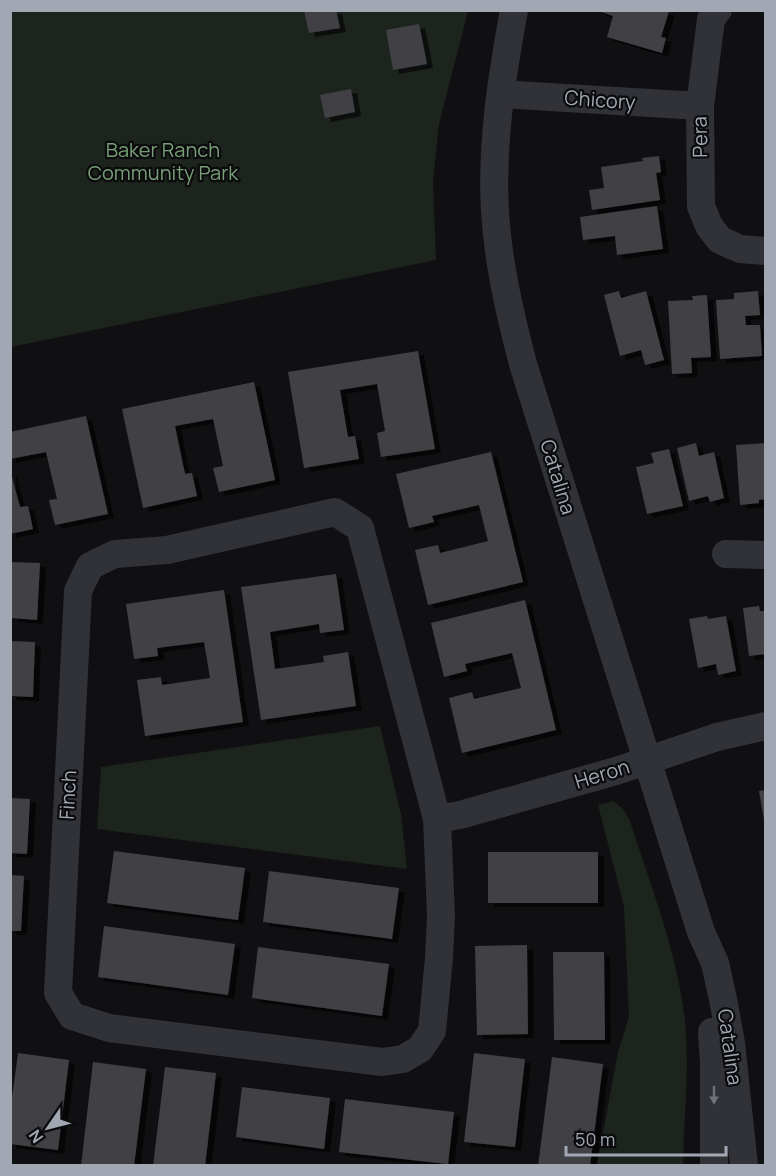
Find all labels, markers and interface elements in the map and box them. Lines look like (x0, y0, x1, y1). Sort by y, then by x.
street label: Chicory (564, 84, 637, 115)
street label: Pera (686, 116, 713, 158)
park label: Baker Ranch Community Park (88, 136, 239, 186)
street label: Catalina (534, 436, 583, 518)
street label: Heron (571, 752, 633, 795)
street label: Finch (53, 770, 82, 820)
street label: Catalina (712, 1007, 749, 1087)
one-way arrow (709, 1085, 719, 1104)
north arrow (18, 1098, 78, 1158)
scale bar (566, 1119, 726, 1157)
text: N (23, 1126, 48, 1148)
text: 50 m (575, 1127, 615, 1151)

